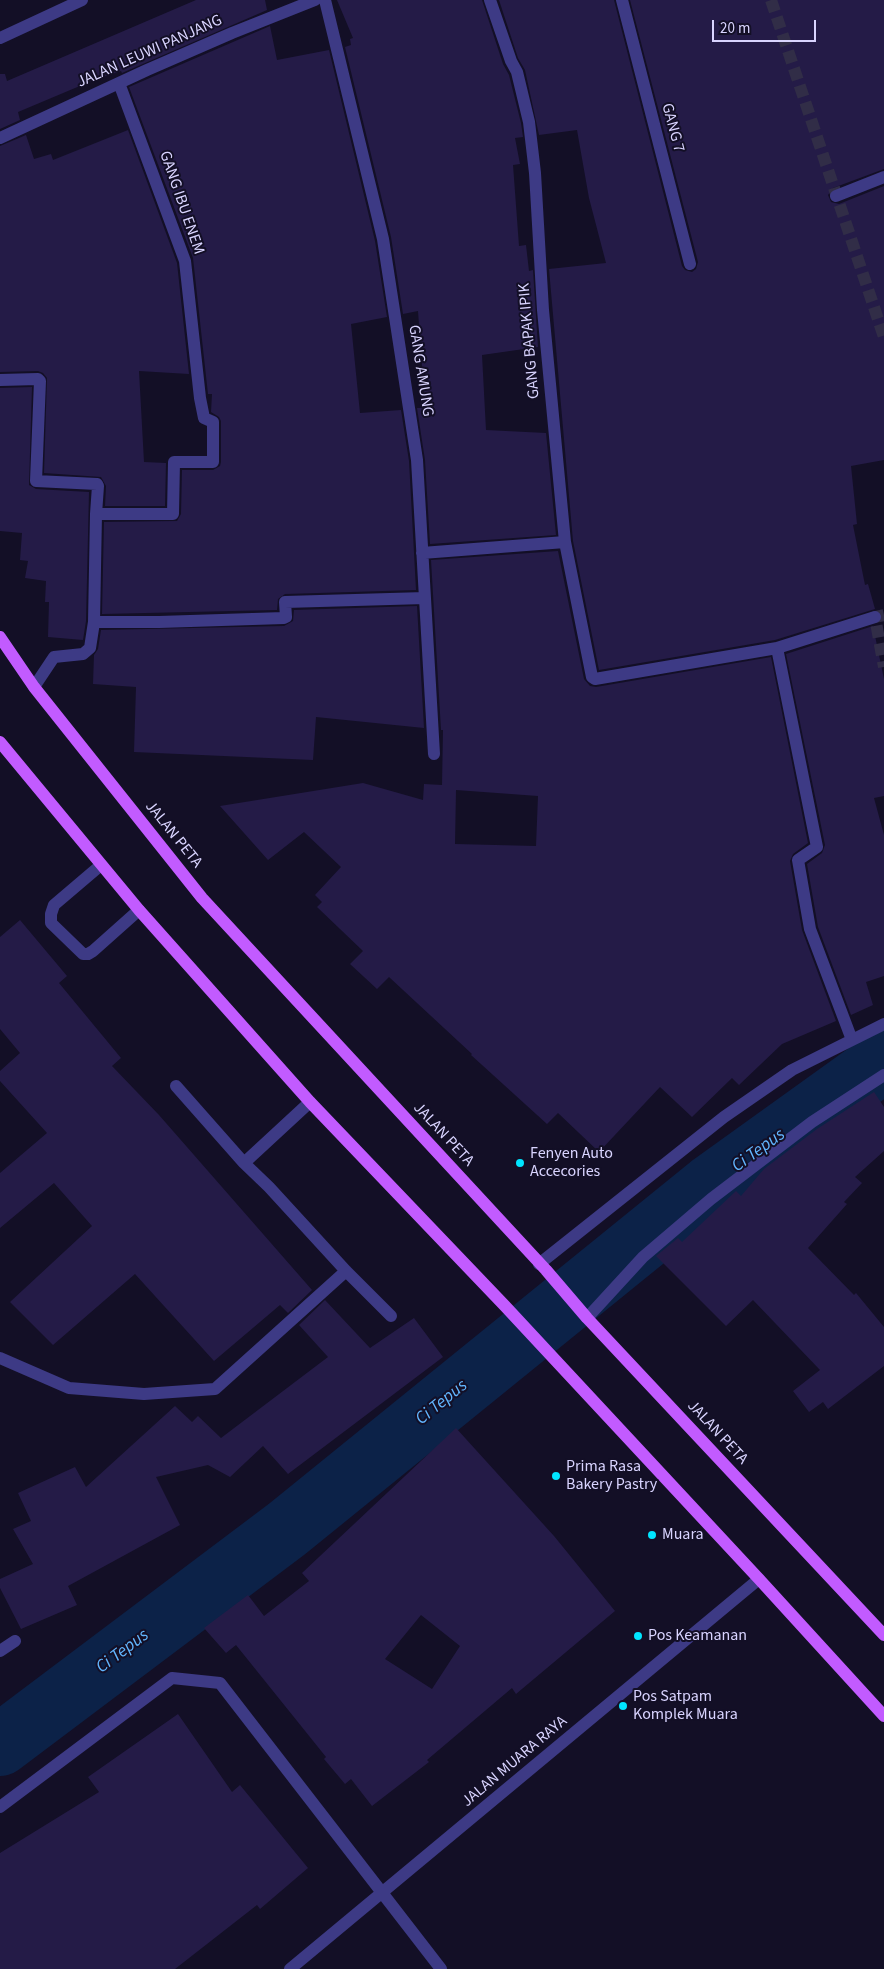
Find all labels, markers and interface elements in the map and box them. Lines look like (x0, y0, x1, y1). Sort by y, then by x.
scale bar (714, 10, 818, 42)
street label: JALAN LEUWI PANJANG (74, 11, 226, 93)
text: 20 m (720, 18, 750, 39)
street label: GANG 7 (656, 101, 688, 155)
street label: GANG IBU ENEM (154, 149, 208, 257)
street label: GANG BAPAK IPIK (515, 282, 545, 400)
street label: GANG AMUNG (403, 324, 437, 418)
street label: JALAN PETA (140, 798, 206, 872)
street label: JALAN PETA (409, 1099, 477, 1171)
water label: Ci Tepus (728, 1124, 790, 1178)
place label: Fenyen Auto Accecories (530, 1144, 613, 1182)
marker: Fenyen Auto Accecories (514, 1157, 526, 1169)
water label: Ci Tepus (412, 1376, 472, 1430)
street label: JALAN PETA (683, 1397, 751, 1469)
place label: Prima Rasa Bakery Pastry (566, 1457, 657, 1495)
marker: Prima Rasa Bakery Pastry (550, 1470, 562, 1482)
place label: Muara (662, 1525, 704, 1545)
marker: Muara (646, 1529, 658, 1541)
water label: Ci Tepus (92, 1625, 154, 1679)
place label: Pos Keamanan (648, 1626, 747, 1646)
marker: Pos Keamanan (632, 1630, 644, 1642)
place label: Pos Satpam Komplek Muara (633, 1687, 738, 1725)
marker: Pos Satpam Komplek Muara (617, 1700, 629, 1712)
street label: JALAN MUARA RAYA (459, 1712, 571, 1812)

